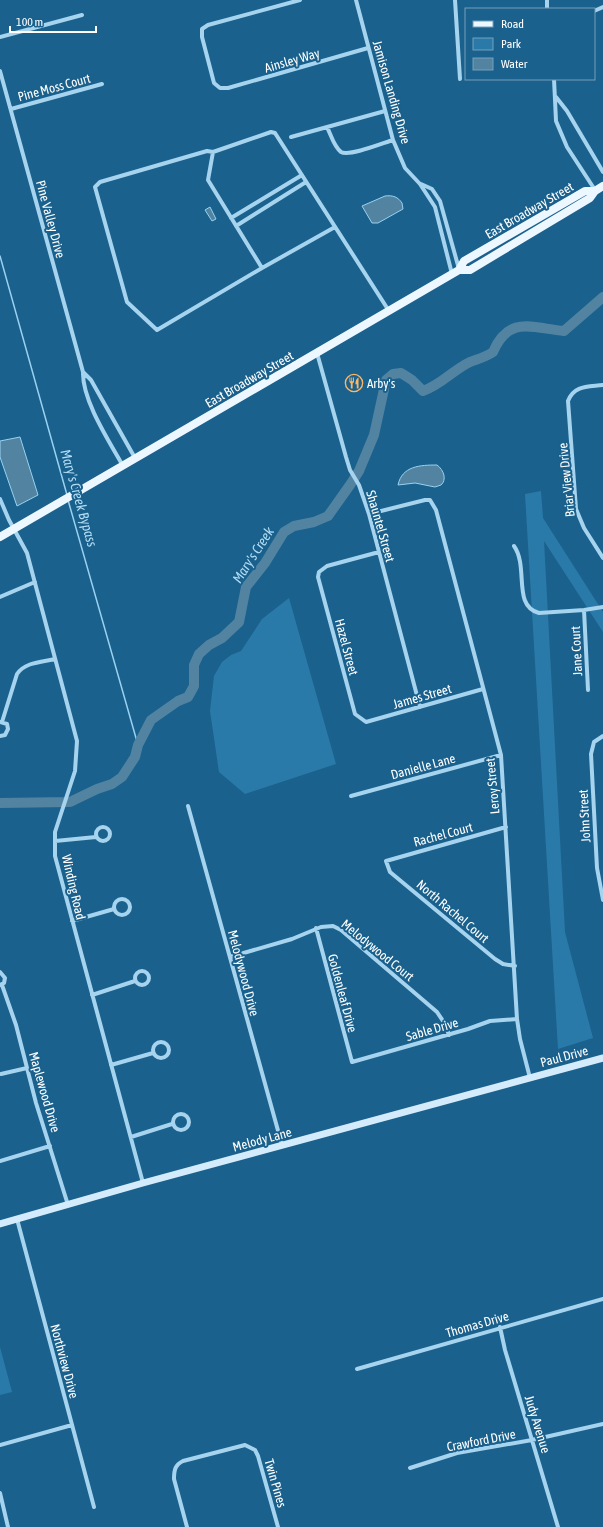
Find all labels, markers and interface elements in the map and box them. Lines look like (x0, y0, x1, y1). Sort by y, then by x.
scale bar (10, 8, 96, 34)
legend (465, 8, 595, 80)
text: 100 m (16, 15, 43, 29)
text: Road (501, 17, 524, 31)
text: Park (501, 37, 522, 51)
street label: Jamison Landing Drive (370, 39, 413, 146)
street label: Ainsley Way (263, 45, 322, 76)
text: Water (501, 57, 528, 71)
street label: Pine Moss Court (16, 71, 92, 104)
street label: Pine Valley Drive (33, 179, 68, 260)
street label: East Broadway Street (482, 179, 576, 242)
street label: East Broadway Street (202, 348, 296, 411)
restaurant icon: Arby's (344, 373, 364, 393)
place label: Arby's (367, 376, 396, 391)
street label: Briar View Drive (555, 442, 578, 518)
water label: Mary's Creek Bypass (57, 447, 101, 549)
street label: Shauntel Street (363, 489, 398, 564)
water label: Mary's Creek (229, 523, 277, 586)
street label: Hazel Street (332, 617, 361, 677)
street label: Jane Court (568, 625, 585, 676)
street label: James Street (391, 681, 453, 712)
street label: Danielle Lane (389, 751, 457, 782)
street label: Leroy Street (483, 757, 502, 815)
street label: John Street (576, 789, 593, 843)
street label: Rachel Court (412, 819, 475, 850)
street label: Winding Road (59, 853, 88, 921)
street label: North Rachel Court (413, 877, 492, 946)
street label: Melodywood Court (338, 917, 417, 984)
street label: Melodywood Drive (225, 928, 262, 1018)
street label: Goldenleaf Drive (325, 952, 360, 1034)
street label: Sable Drive (404, 1015, 460, 1044)
street label: Paul Drive (539, 1043, 590, 1070)
street label: Maplewood Drive (26, 1050, 63, 1134)
street label: Melody Lane (231, 1124, 293, 1155)
street label: Thomas Drive (444, 1308, 510, 1341)
street label: Northview Drive (47, 1322, 82, 1400)
street label: Judy Avenue (522, 1393, 553, 1455)
street label: Crawford Drive (445, 1426, 517, 1455)
street label: Twin Pines (261, 1457, 290, 1510)

